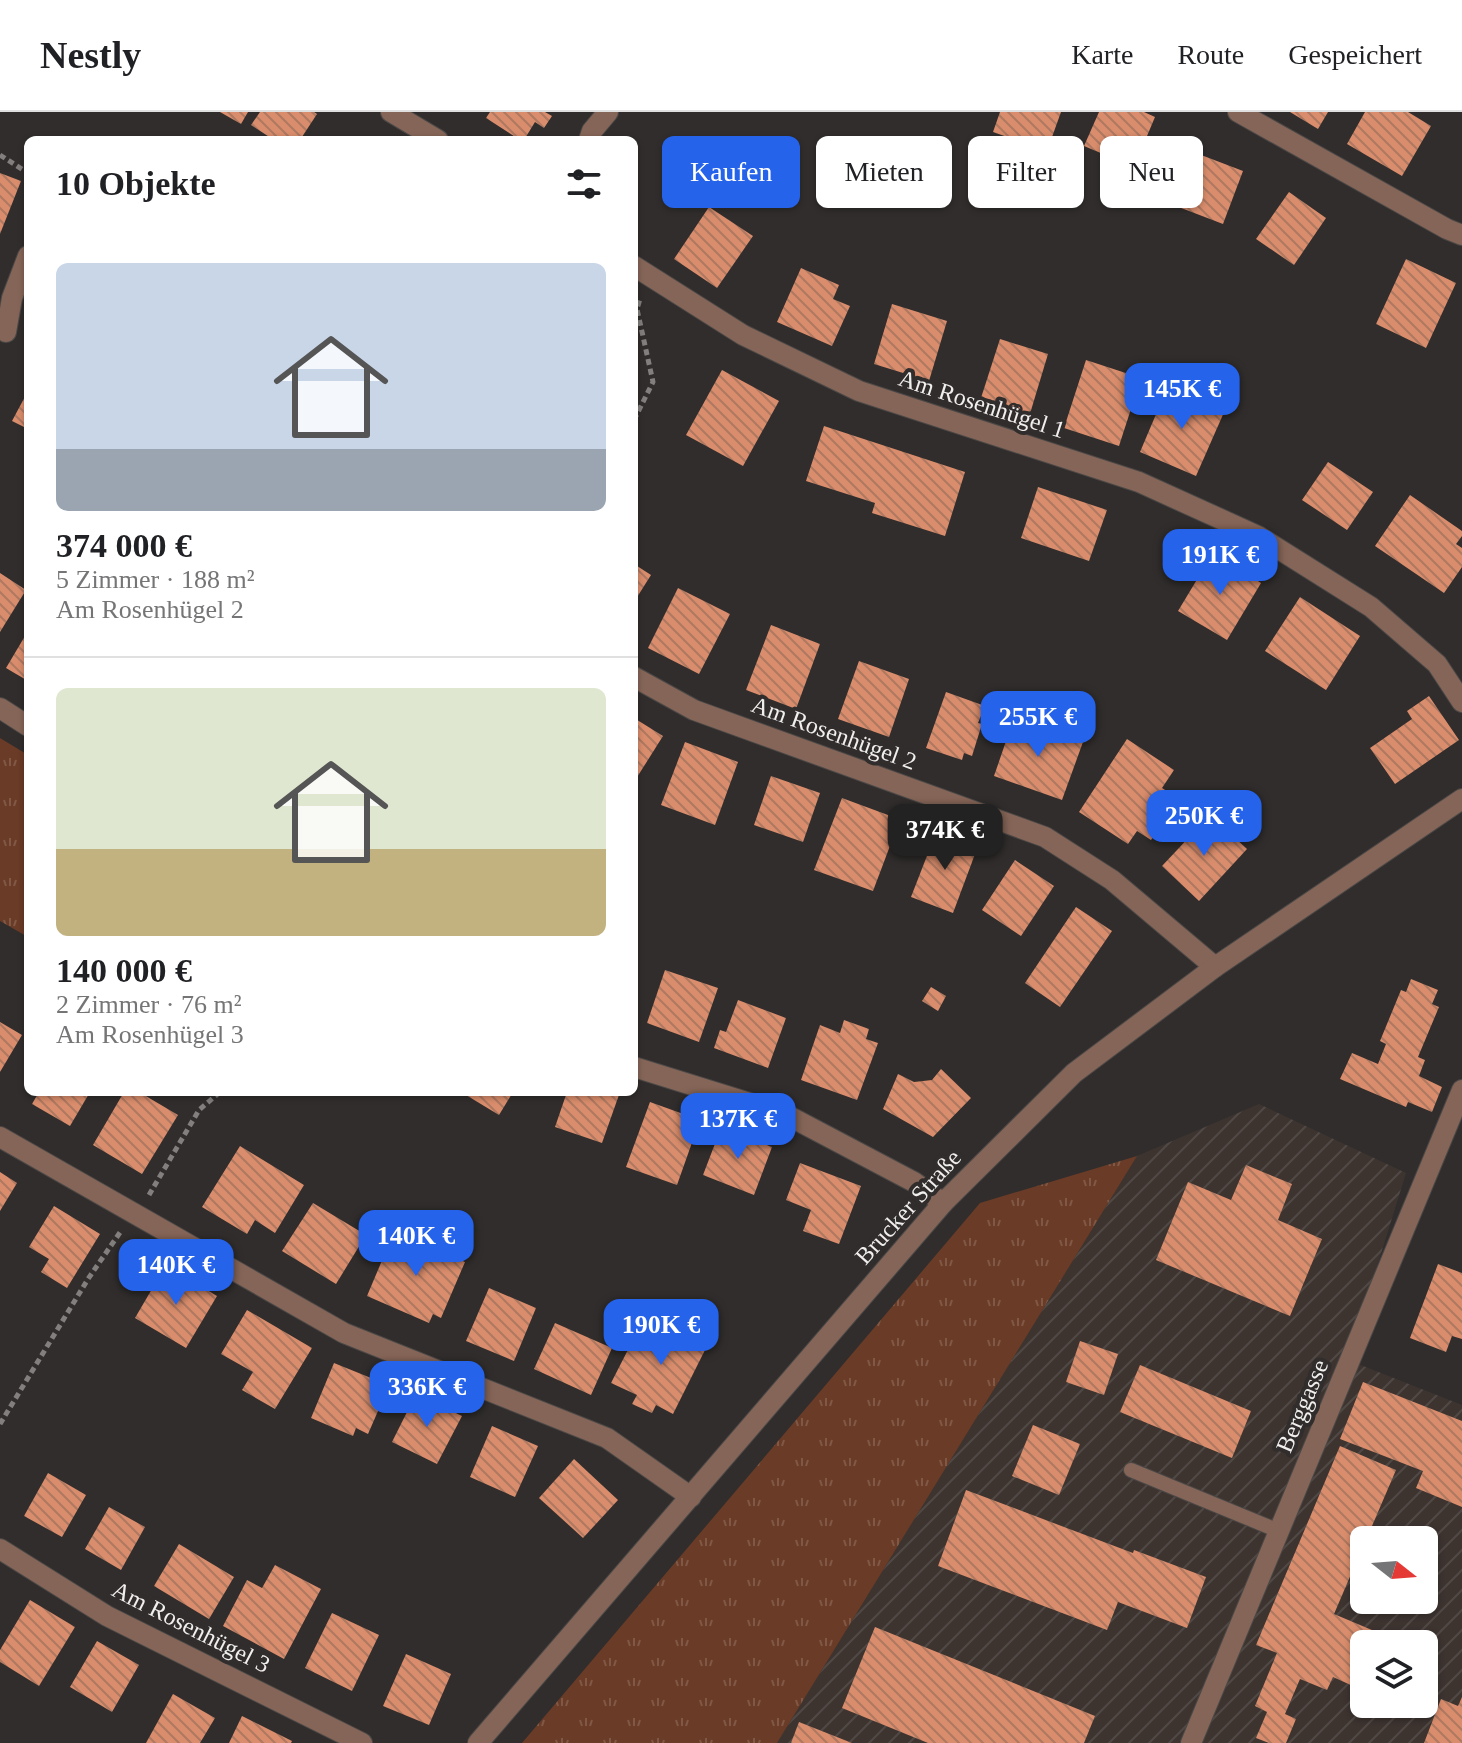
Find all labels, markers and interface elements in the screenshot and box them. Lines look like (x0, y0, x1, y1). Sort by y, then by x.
text: Nestly (40, 34, 141, 76)
text: Karte (1071, 39, 1133, 70)
text: Route (1177, 39, 1244, 70)
text: Gespeichert (1288, 39, 1422, 70)
chip: Kaufen (662, 136, 800, 208)
chip: Mieten (816, 136, 952, 208)
chip: Filter (968, 136, 1084, 208)
chip: Neu (1100, 136, 1203, 208)
icon: filters (562, 162, 606, 206)
text: 10 Objekte (56, 165, 216, 202)
icon: home (259, 315, 403, 459)
pin: 145K € (1117, 363, 1247, 431)
street label: Am Rosenhügel 1 (896, 365, 1068, 443)
text: 145K € (1143, 374, 1221, 403)
text: 374 000 € (56, 527, 192, 564)
pin: 191K € (1155, 529, 1285, 597)
text: 191K € (1181, 540, 1259, 569)
text: 5 Zimmer · 188 m² (56, 565, 254, 594)
text: Am Rosenhügel 2 (56, 595, 244, 624)
street label: Am Rosenhügel 2 (748, 691, 920, 775)
pin: 255K € (973, 691, 1103, 759)
text: 255K € (999, 702, 1077, 731)
icon: home (259, 740, 403, 884)
pin: 250K € (1139, 790, 1269, 858)
text: 250K € (1165, 801, 1243, 830)
pin: 374K € (880, 804, 1010, 872)
text: 374K € (906, 815, 984, 844)
text: 140 000 € (56, 952, 192, 989)
text: 2 Zimmer · 76 m² (56, 990, 241, 1019)
text: Am Rosenhügel 3 (56, 1020, 244, 1049)
pin: 137K € (673, 1093, 803, 1161)
text: 137K € (699, 1104, 777, 1133)
street label: Brucker Straße (850, 1145, 966, 1269)
pin: 140K € (351, 1210, 481, 1278)
text: 140K € (377, 1221, 455, 1250)
pin: 140K € (111, 1239, 241, 1307)
text: 140K € (137, 1250, 215, 1279)
pin: 190K € (596, 1299, 726, 1367)
text: 190K € (622, 1310, 700, 1339)
street label: Berggasse (1271, 1356, 1333, 1456)
pin: 336K € (362, 1361, 492, 1429)
text: 336K € (388, 1372, 466, 1401)
north arrow (1350, 1526, 1438, 1614)
map controls (1350, 1526, 1438, 1718)
street label: Am Rosenhügel 3 (108, 1576, 274, 1678)
button: layers (1350, 1630, 1438, 1718)

